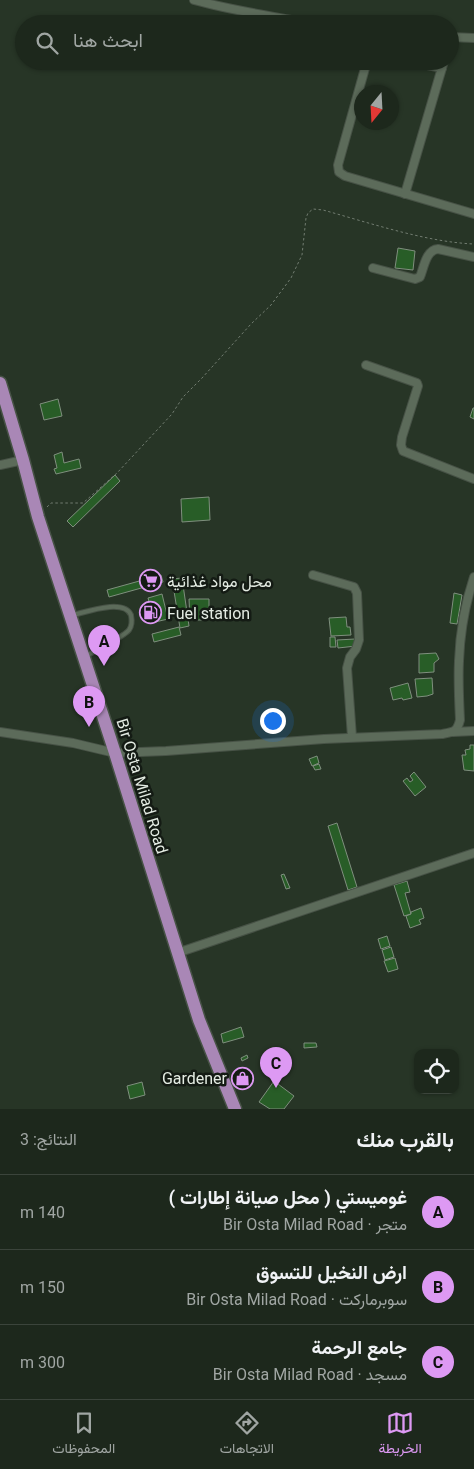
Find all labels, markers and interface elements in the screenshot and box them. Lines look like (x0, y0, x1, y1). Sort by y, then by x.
search box (15, 15, 459, 70)
icon: search (33, 29, 61, 57)
text: ابحث هنا (73, 29, 143, 52)
north arrow (354, 85, 399, 130)
supermarket icon: محل مواد غذائية (139, 569, 163, 593)
place label: محل مواد غذائية (167, 572, 272, 592)
fuel station icon: Fuel station (139, 601, 163, 625)
place label: Fuel station (167, 604, 250, 623)
pin: A (88, 625, 120, 666)
pin: B (73, 686, 105, 727)
your location (260, 708, 286, 734)
street label: Bir Osta Milad Road (112, 716, 172, 856)
pin: C (260, 1047, 292, 1088)
map controls (414, 1049, 459, 1094)
button: locate (414, 1049, 459, 1094)
shop icon: Gardener (231, 1066, 255, 1090)
place label: Gardener (162, 1069, 228, 1088)
text: بالقرب منك (357, 1128, 454, 1152)
text: النتائج: 3 (20, 1130, 77, 1149)
text: غوميستي ( محل صيانة إطارات ) (169, 1186, 407, 1209)
text: 140 m (20, 1203, 65, 1222)
text: A (433, 1203, 443, 1222)
text: متجر · Bir Osta Milad Road (223, 1215, 407, 1234)
text: ارض النخيل للتسوق (256, 1261, 407, 1284)
text: 150 m (20, 1278, 65, 1297)
text: B (433, 1278, 443, 1297)
text: سوبرماركت · Bir Osta Milad Road (186, 1290, 407, 1309)
text: جامع الرحمة (312, 1336, 407, 1359)
text: 300 m (20, 1353, 65, 1372)
text: C (433, 1353, 443, 1372)
text: مسجد · Bir Osta Milad Road (213, 1365, 407, 1384)
tab: المحفوظات (52, 1409, 115, 1461)
tab: الاتجاهات (220, 1409, 274, 1461)
tab: الخريطة (378, 1409, 422, 1461)

